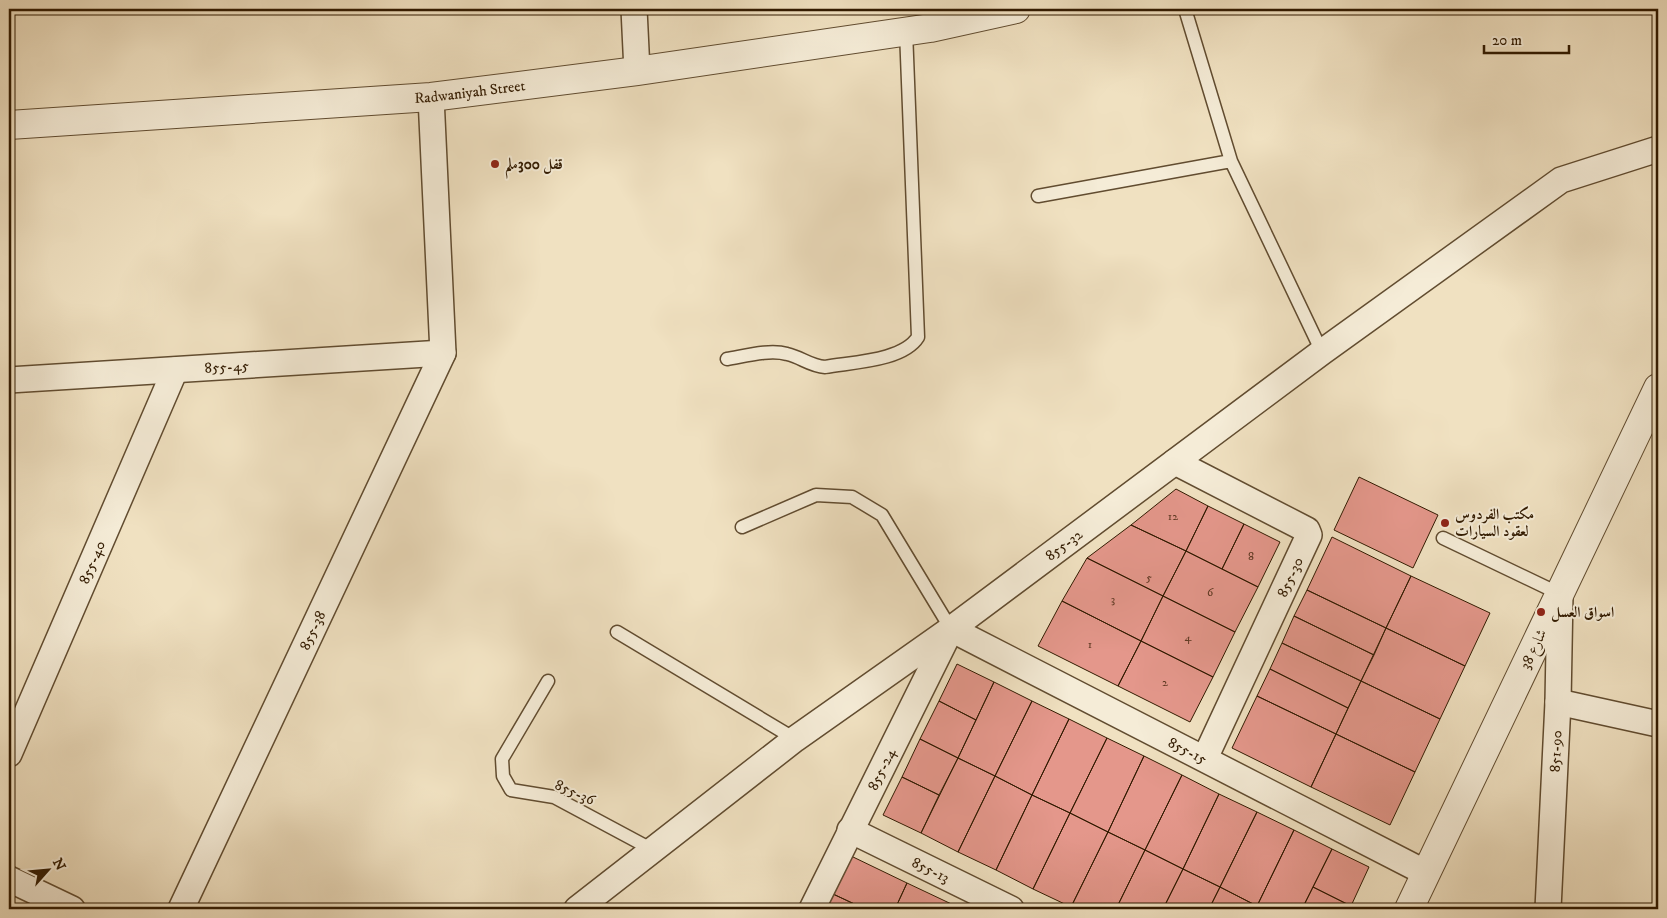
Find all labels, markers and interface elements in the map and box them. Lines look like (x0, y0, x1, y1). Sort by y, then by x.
scale bar (1484, 22, 1570, 54)
text: 20 m (1492, 31, 1522, 50)
street label: Radwaniyah Street (414, 76, 527, 108)
place label: قفل 300ملم (505, 155, 563, 179)
marker: قفل 300ملم (489, 158, 501, 170)
street label: 855-45 (204, 356, 250, 378)
place label: مكتب الفردوس لعقود السيارات (1455, 505, 1534, 541)
house number: 12 (1168, 509, 1178, 524)
marker: مكتب الفردوس لعقود السيارات (1439, 517, 1451, 529)
street label: 855-32 (1042, 525, 1087, 565)
street label: 855-40 (75, 538, 110, 587)
house number: 8 (1248, 549, 1254, 564)
street label: 855-30 (1273, 554, 1308, 600)
house number: 5 (1146, 570, 1152, 585)
house number: 6 (1207, 585, 1214, 600)
house number: 3 (1111, 592, 1115, 607)
place label: اسواق العسل (1551, 603, 1614, 623)
marker: اسواق العسل (1535, 606, 1547, 618)
street label: 855-38 (295, 608, 330, 653)
street label: شارع 38 (1516, 626, 1554, 674)
house number: 4 (1185, 630, 1193, 645)
house number: 1 (1088, 637, 1092, 652)
house number: 2 (1162, 675, 1168, 690)
street label: 851-90 (1546, 730, 1567, 773)
street label: 855-15 (1165, 733, 1211, 769)
street label: 855-24 (863, 745, 900, 794)
street label: 855-36 (552, 775, 599, 810)
north arrow (22, 846, 72, 896)
street label: 855-13 (909, 853, 953, 887)
text: N (48, 855, 70, 874)

